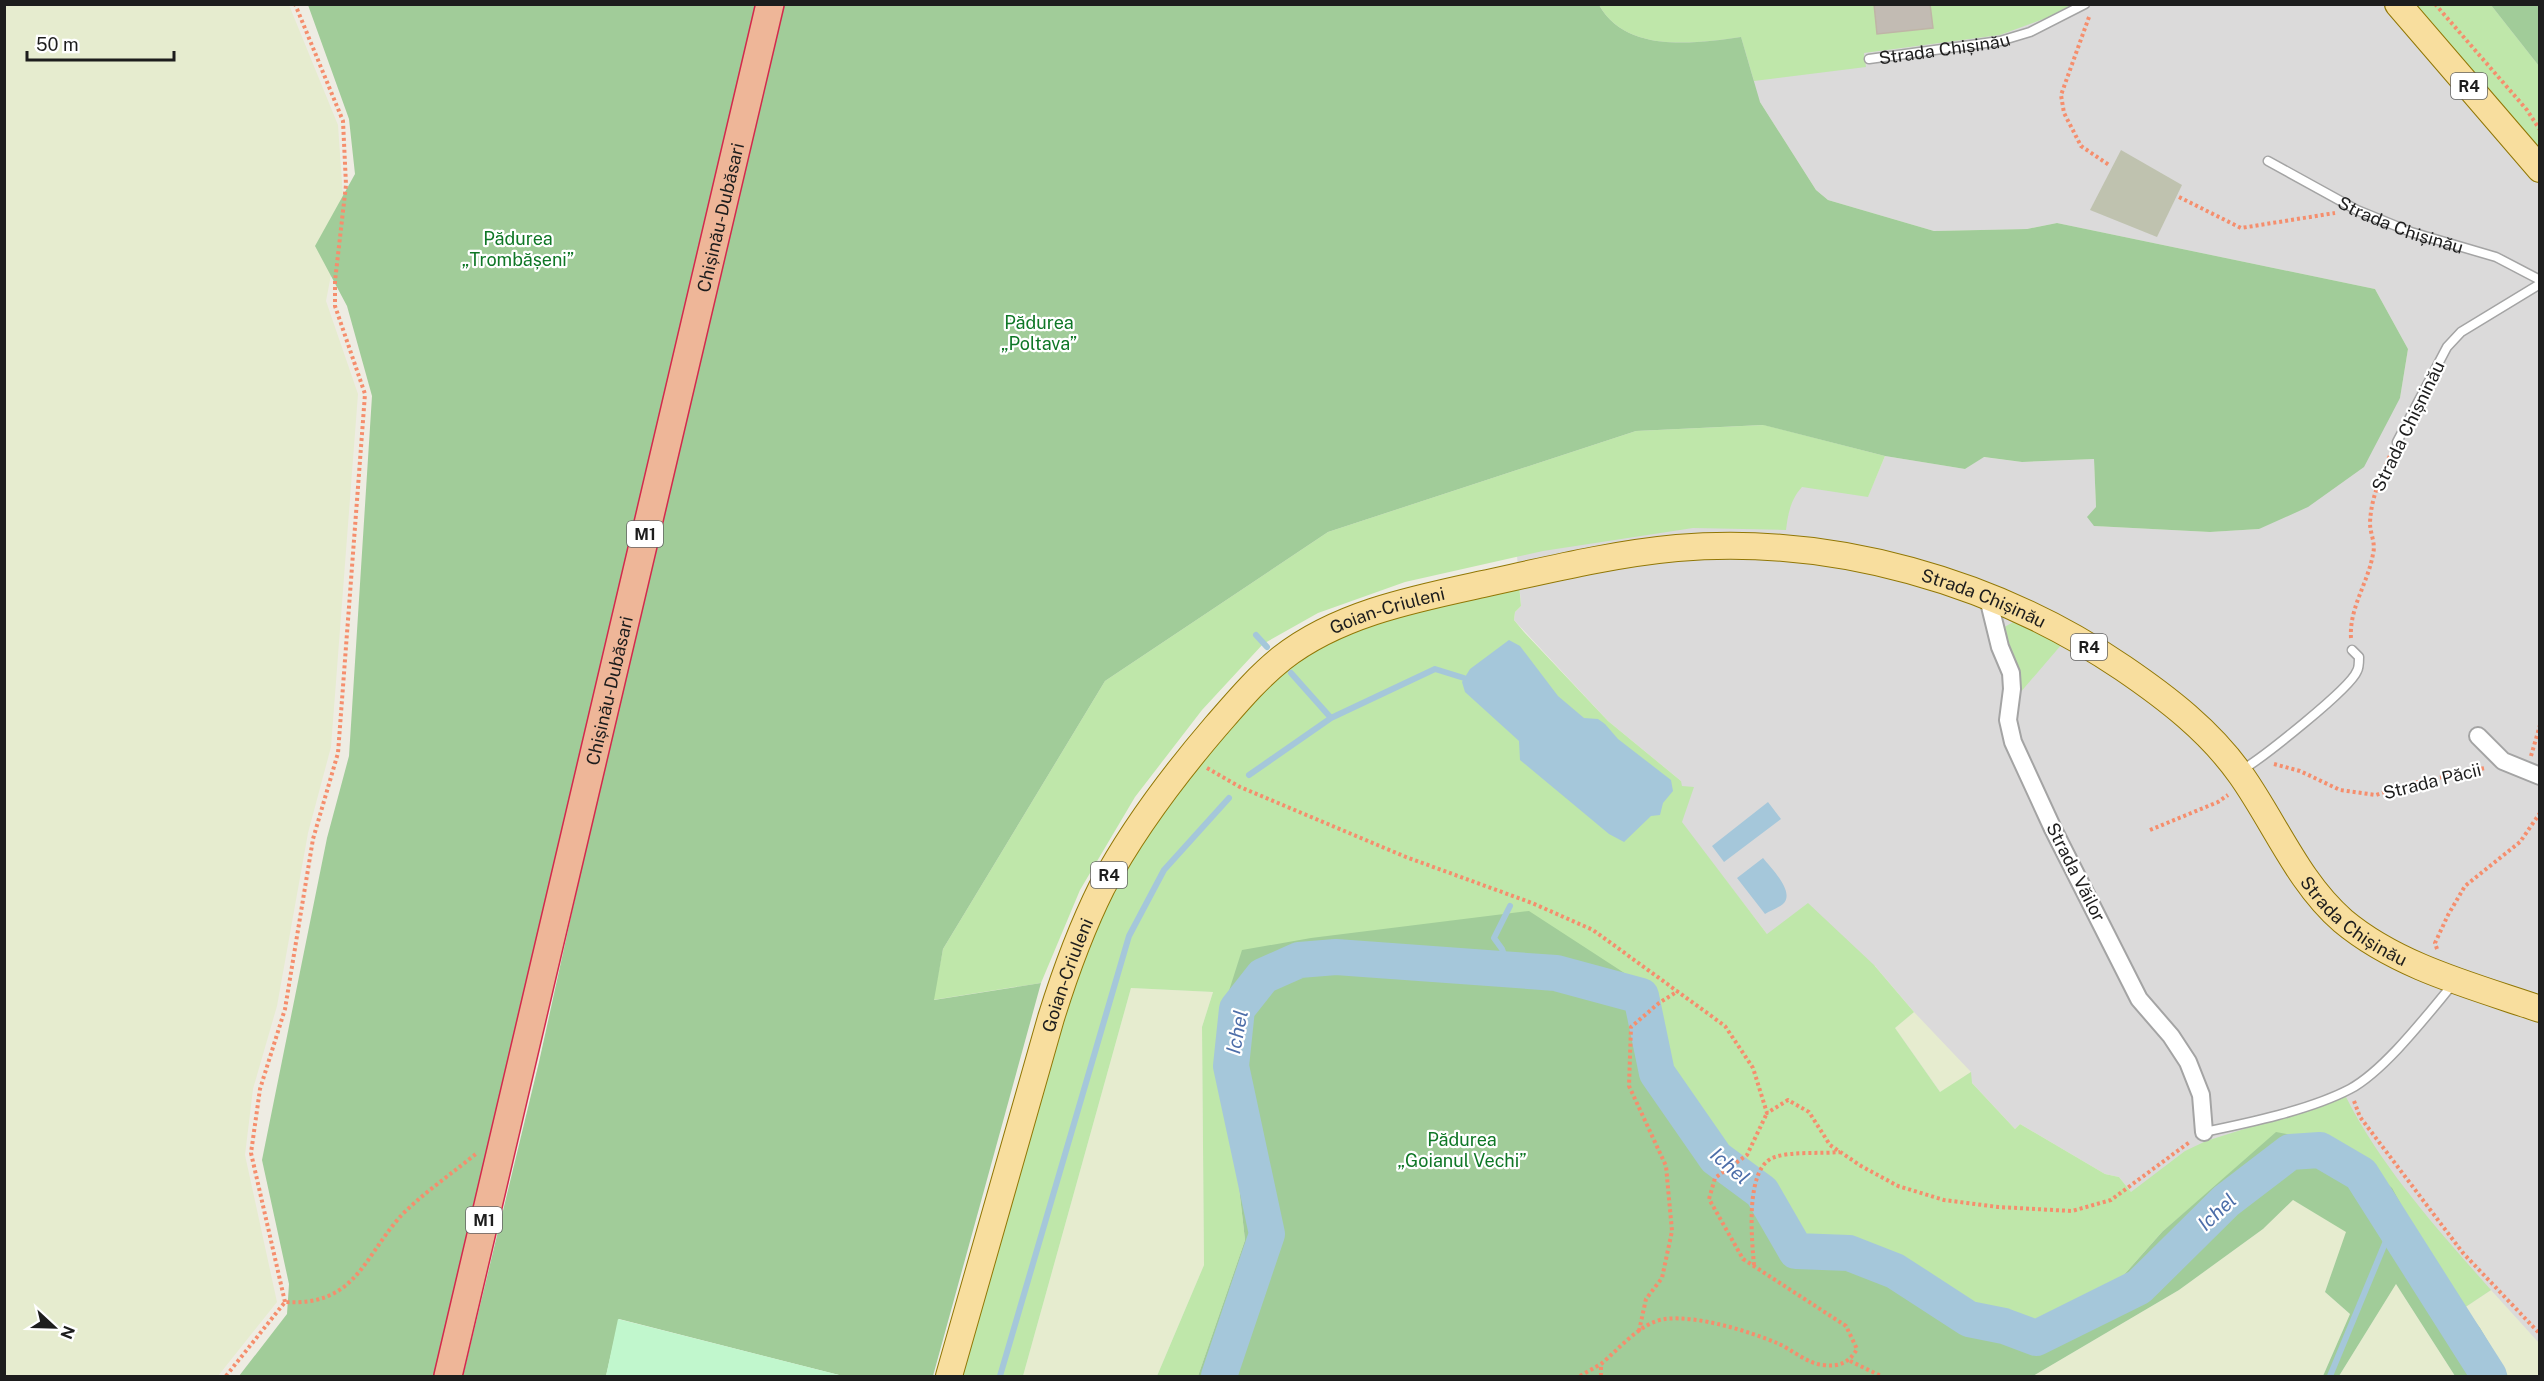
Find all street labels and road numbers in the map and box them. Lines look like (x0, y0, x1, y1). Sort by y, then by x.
street label: Strada Chișinău (1877, 28, 2012, 68)
road number: R4 (2451, 73, 2487, 99)
street label: Chișinău-Dubăsari (692, 141, 748, 294)
street label: Strada Chișinău (2335, 191, 2466, 257)
street label: Strada Chișninău (2367, 357, 2449, 495)
road number: M1 (627, 521, 663, 547)
street label: Strada Chișinău (1919, 564, 2050, 632)
street label: Goian-Criuleni (1326, 582, 1447, 638)
street label: Chișinău-Dubăsari (581, 614, 637, 767)
road number: R4 (2071, 634, 2107, 660)
street label: Strada Păcii (2381, 759, 2483, 803)
street label: Strada Văilor (2042, 819, 2110, 925)
road number: R4 (1091, 862, 1127, 888)
street label: Strada Chișinău (2297, 872, 2411, 970)
street label: Goian-Criuleni (1037, 915, 1097, 1034)
road number: M1 (466, 1207, 502, 1233)

